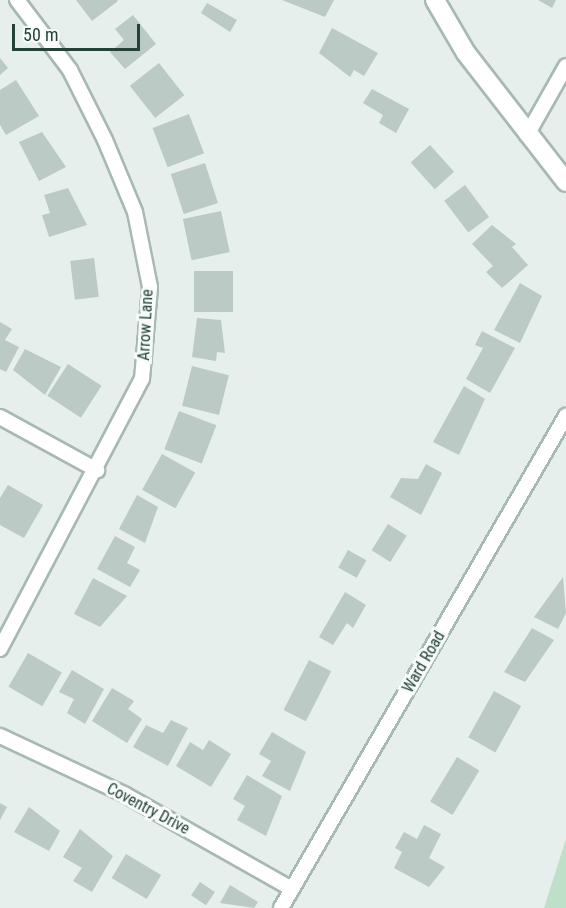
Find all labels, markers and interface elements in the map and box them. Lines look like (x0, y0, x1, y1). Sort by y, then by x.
scale bar (15, 12, 142, 50)
text: 50 m (23, 24, 58, 45)
street label: Arrow Lane (135, 289, 157, 361)
street label: Ward Road (399, 628, 449, 696)
street label: Coventry Drive (103, 779, 193, 839)

